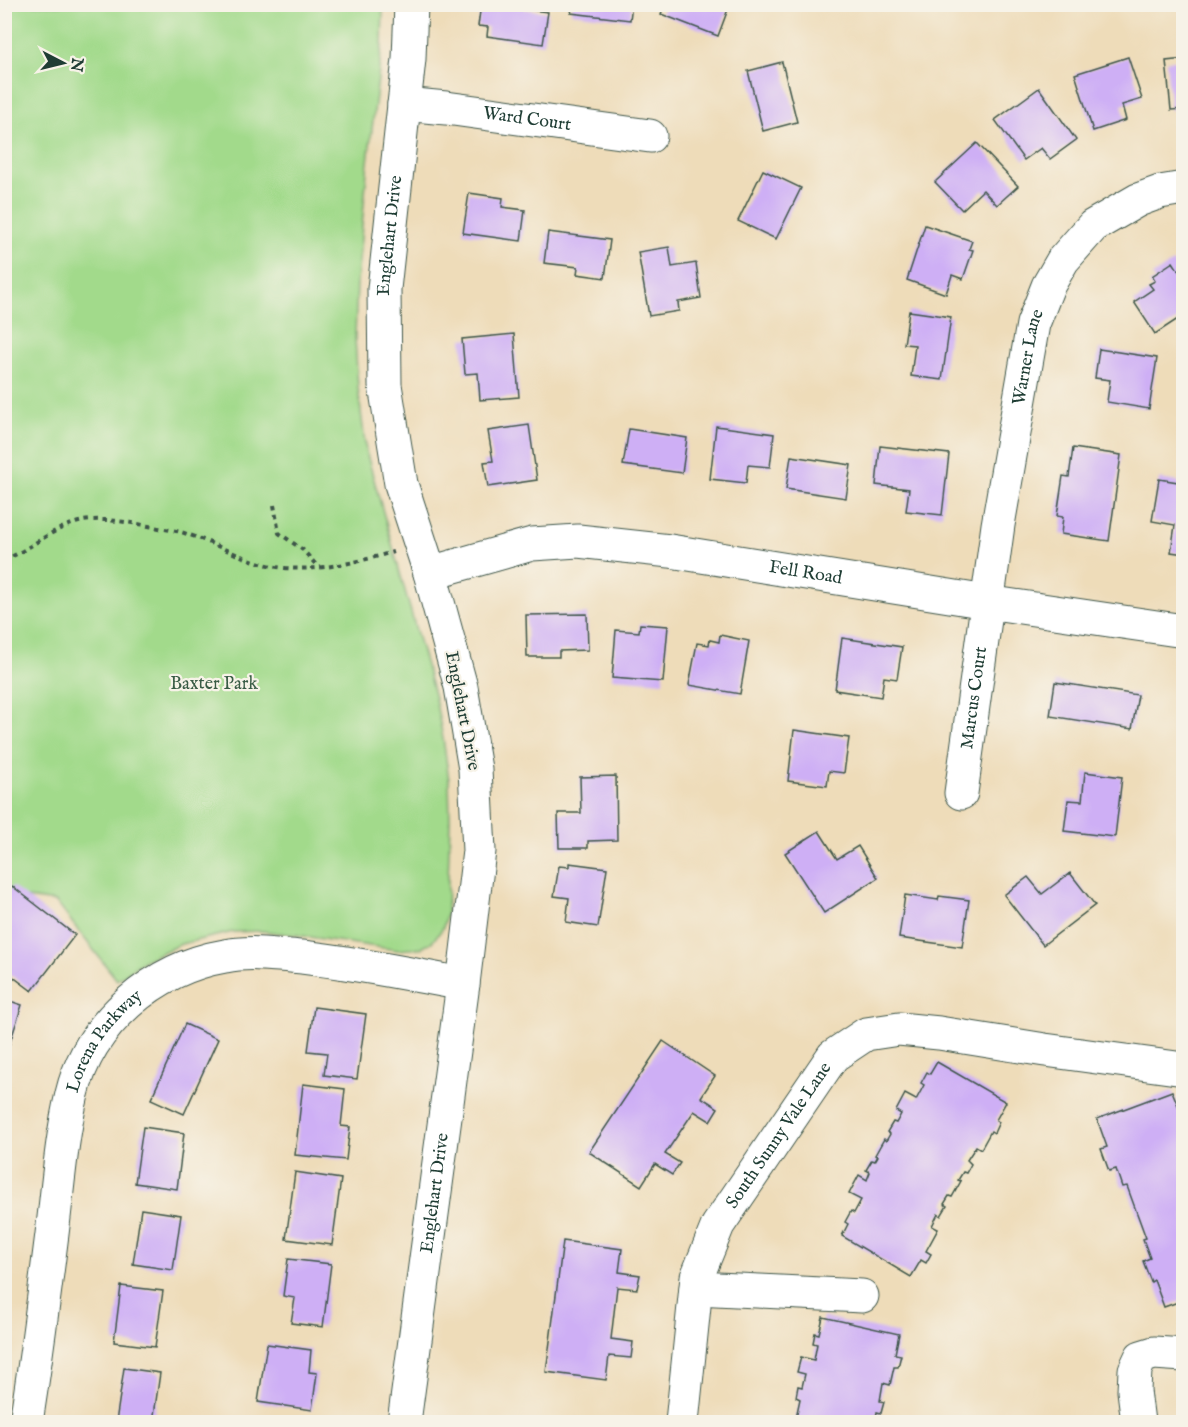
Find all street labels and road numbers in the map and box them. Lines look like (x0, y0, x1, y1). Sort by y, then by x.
street label: Ward Court (482, 102, 573, 137)
street label: Englehart Drive (372, 174, 408, 296)
street label: Warner Lane (1008, 306, 1049, 407)
street label: Fell Road (767, 556, 844, 590)
street label: Marcus Court (956, 645, 993, 751)
street label: Englehart Drive (439, 649, 485, 773)
street label: Lorena Parkway (61, 984, 147, 1095)
street label: South Sunny Vale Lane (721, 1058, 837, 1213)
street label: Englehart Drive (415, 1132, 454, 1255)

